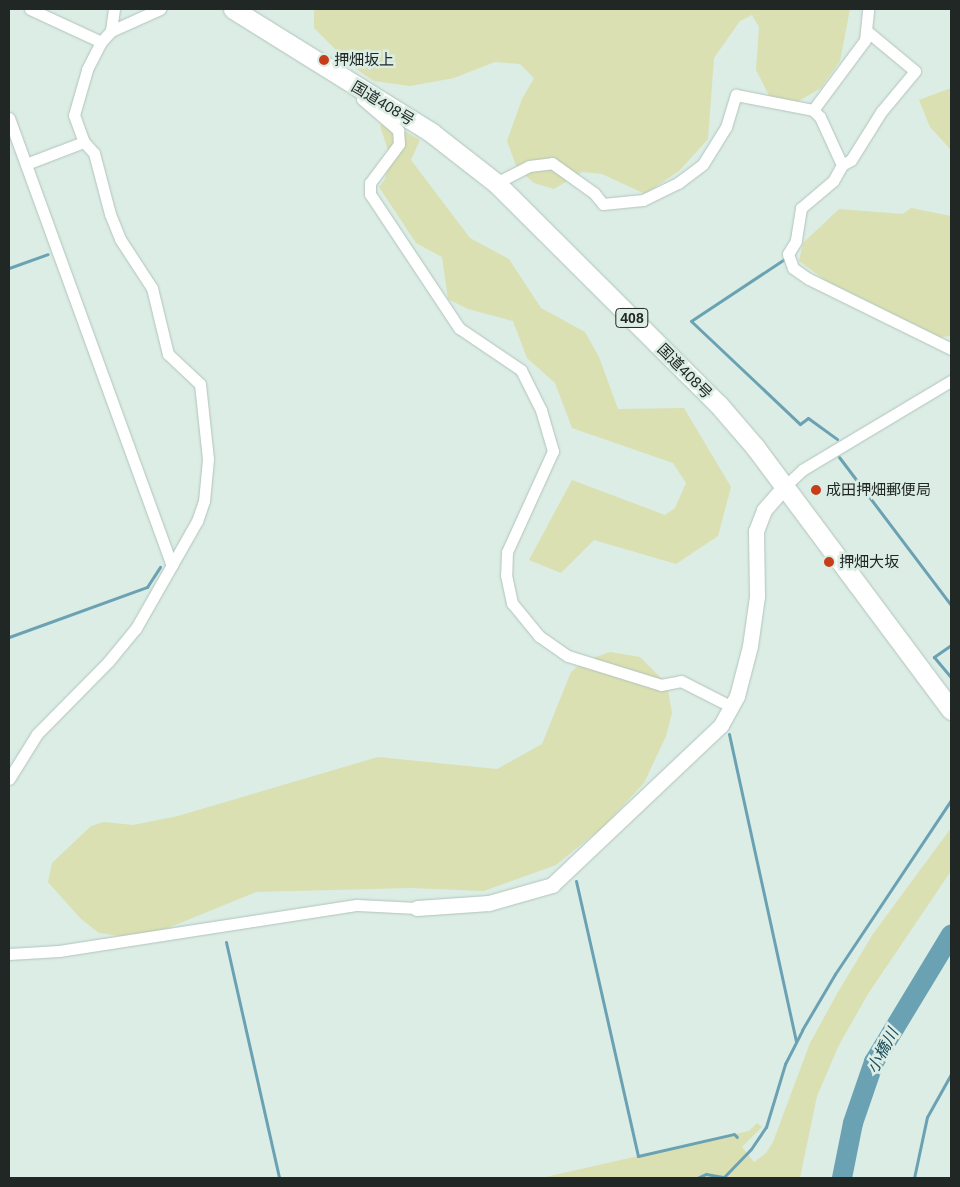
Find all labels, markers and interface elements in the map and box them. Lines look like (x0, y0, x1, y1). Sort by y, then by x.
place label: 押畑坂上 (334, 51, 394, 69)
marker: 押畑坂上 (318, 54, 330, 66)
street label: 国道408号 (348, 77, 418, 129)
road number: 408 (614, 306, 650, 330)
street label: 国道408号 (654, 340, 716, 402)
place label: 成田押畑郵便局 (826, 481, 931, 499)
marker: 成田押畑郵便局 (810, 484, 822, 496)
place label: 押畑大坂 (839, 553, 899, 571)
marker: 押畑大坂 (823, 556, 835, 568)
water label: 小橋川 (863, 1025, 903, 1077)

